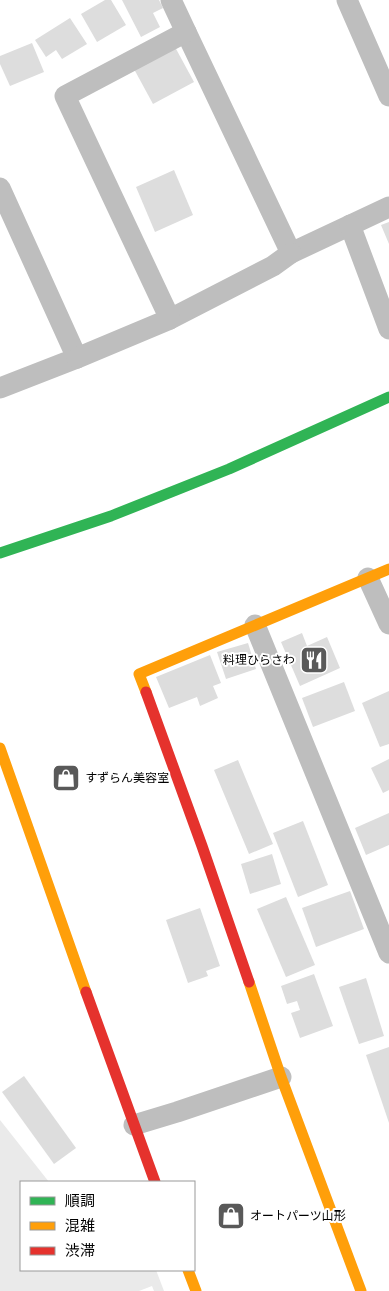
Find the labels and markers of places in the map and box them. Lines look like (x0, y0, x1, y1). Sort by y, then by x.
restaurant icon: 料理ひらさわ (299, 645, 329, 675)
place label: 料理ひらさわ (223, 653, 295, 667)
shop icon: すずらん美容室 (51, 763, 81, 793)
place label: すずらん美容室 (85, 771, 169, 785)
shop icon: オートパーツ山形 (216, 1201, 246, 1231)
place label: オートパーツ山形 (250, 1209, 346, 1223)

